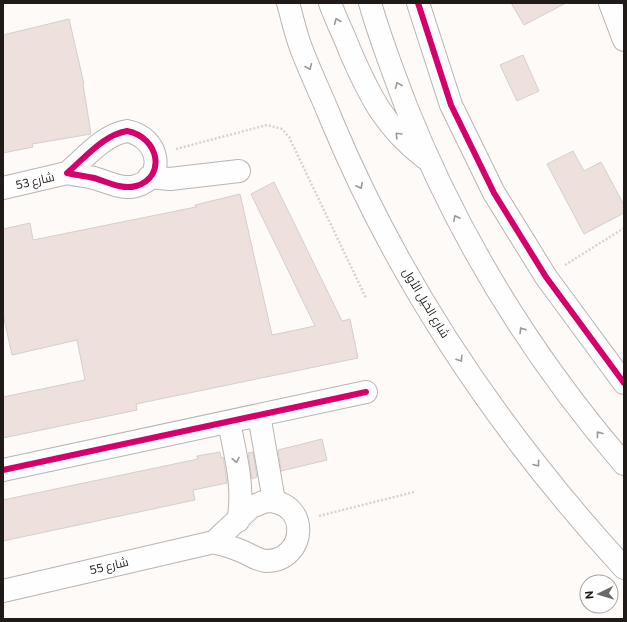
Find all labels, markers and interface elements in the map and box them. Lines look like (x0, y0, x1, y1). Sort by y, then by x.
one-way arrow (334, 17, 342, 25)
one-way arrow (304, 62, 312, 70)
one-way arrow (394, 82, 402, 89)
one-way arrow (396, 132, 403, 139)
street label: شارع 53 (14, 169, 56, 193)
one-way arrow (355, 182, 363, 189)
one-way arrow (453, 214, 461, 222)
street label: شارع الخيل الأول (399, 265, 453, 341)
one-way arrow (519, 327, 527, 334)
one-way arrow (455, 355, 463, 362)
one-way arrow (596, 432, 603, 439)
one-way arrow (231, 457, 240, 463)
one-way arrow (532, 460, 539, 467)
street label: شارع 55 (88, 554, 130, 578)
north arrow (579, 574, 619, 614)
text: N (582, 590, 595, 600)

